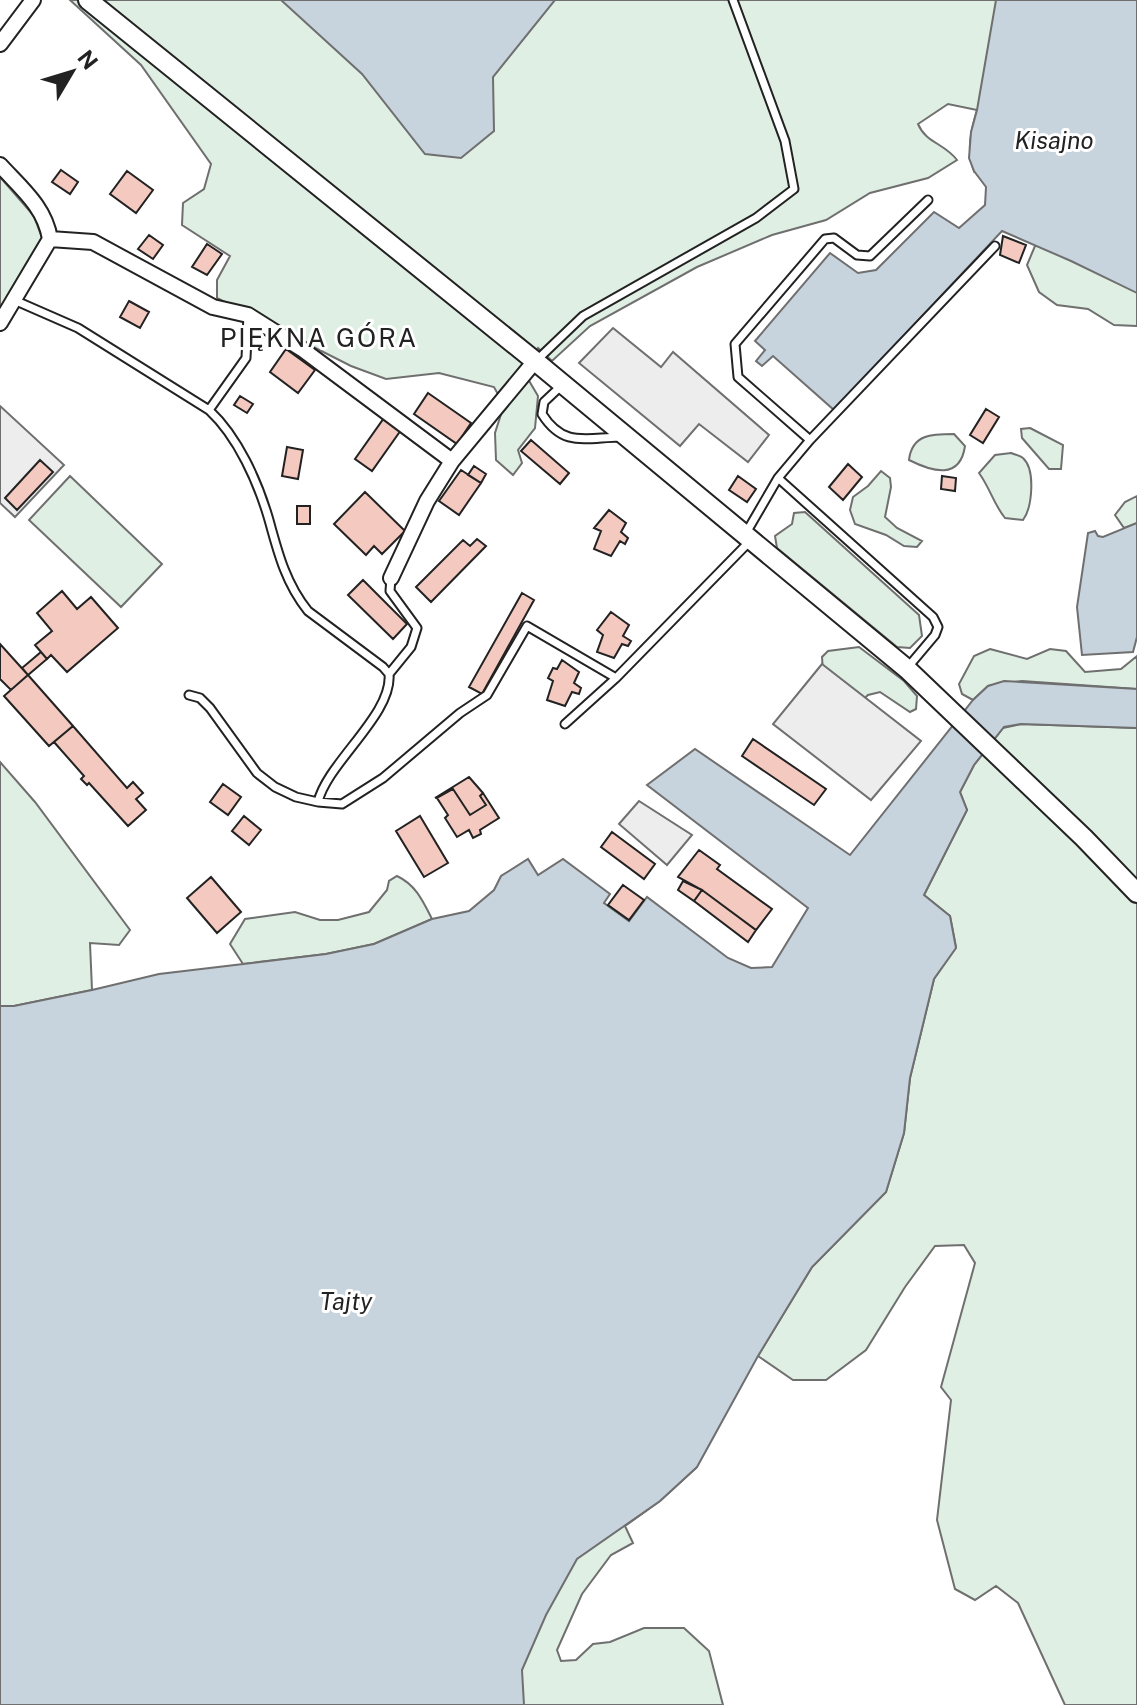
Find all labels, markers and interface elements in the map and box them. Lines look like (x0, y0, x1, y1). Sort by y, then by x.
north arrow (32, 32, 112, 112)
text: N (72, 45, 103, 74)
water label: Kisajno (1015, 126, 1093, 154)
district label: PIĘKNA GÓRA (220, 322, 418, 353)
water label: Tajty (320, 1287, 373, 1315)

